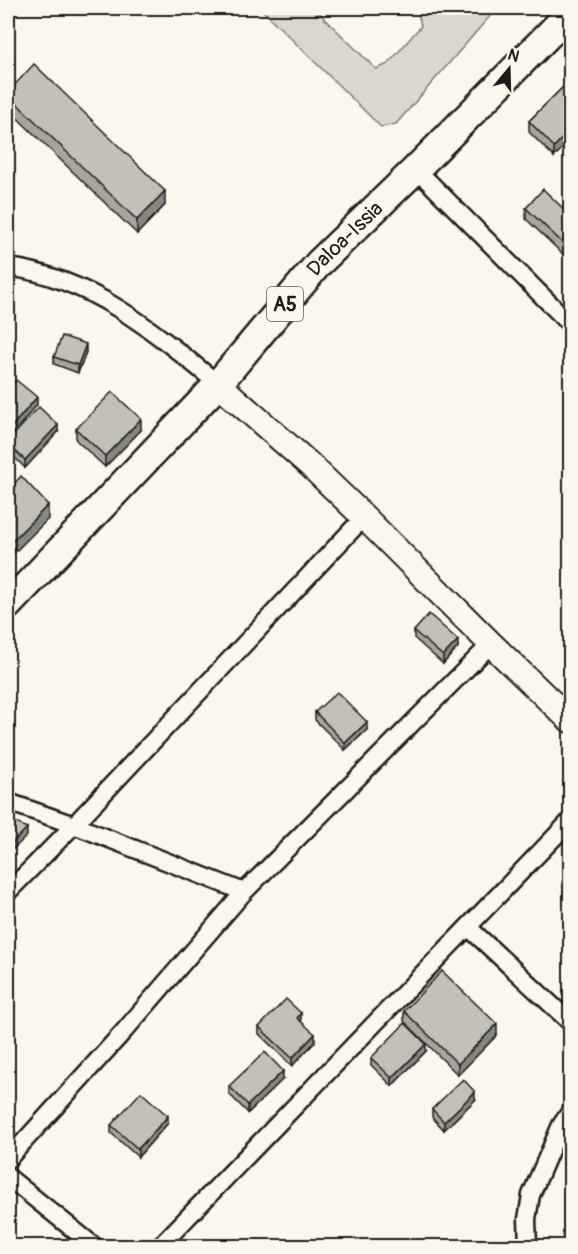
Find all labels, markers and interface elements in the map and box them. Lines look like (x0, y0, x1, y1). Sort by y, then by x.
north arrow (479, 39, 539, 99)
text: N (505, 45, 522, 67)
street label: Daloa-Issia (301, 195, 389, 282)
road number: A5 (267, 287, 303, 321)

